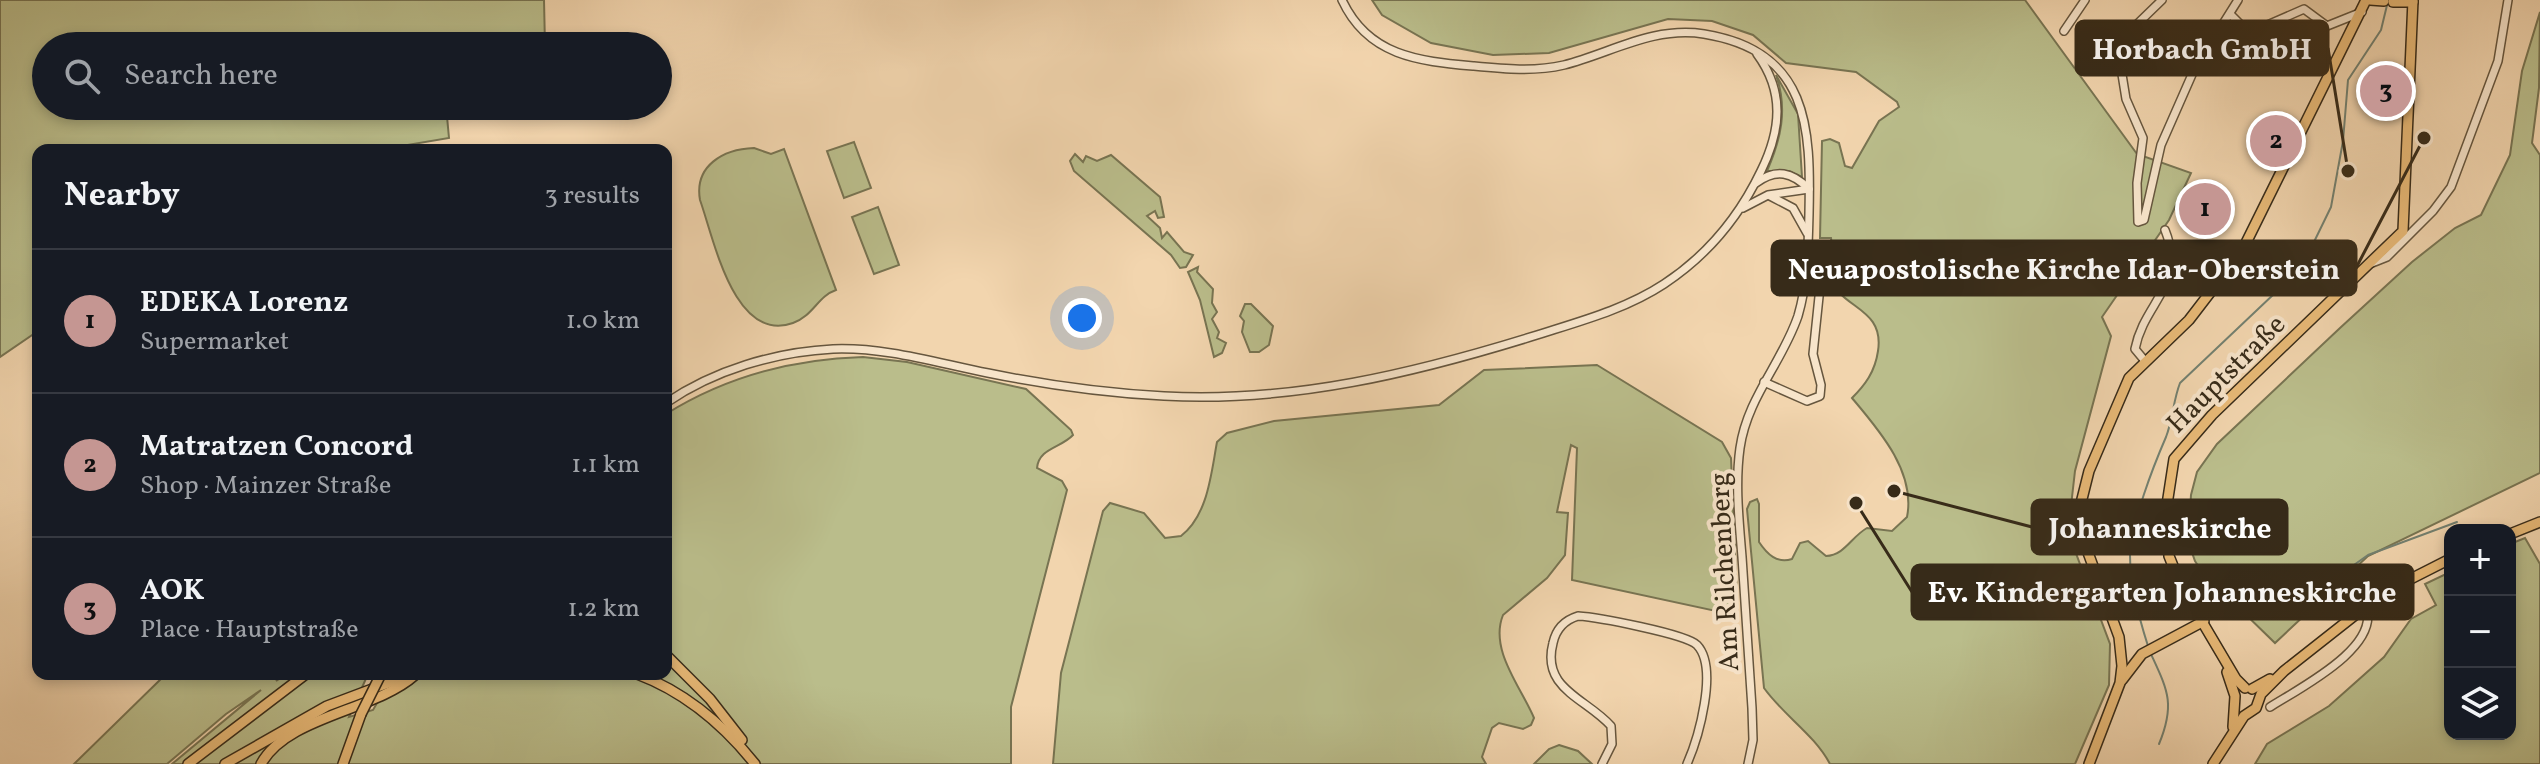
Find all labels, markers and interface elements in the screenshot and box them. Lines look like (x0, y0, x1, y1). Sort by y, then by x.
callout: Horbach GmbH (2076, 21, 2328, 75)
text: Horbach GmbH (2092, 30, 2312, 72)
search box (32, 32, 672, 120)
icon: search (60, 54, 104, 98)
text: Search here (124, 55, 278, 97)
pin: 3 (2360, 61, 2412, 121)
pin: 2 (2250, 111, 2302, 171)
text: Nearby (64, 173, 180, 220)
text: 3 results (544, 178, 640, 214)
pin: 1 (2179, 179, 2231, 239)
callout: Neuapostolische Kirche Idar-Oberstein (1772, 241, 2356, 295)
text: Neuapostolische Kirche Idar-Oberstein (1788, 250, 2340, 292)
text: EDEKA Lorenz (140, 282, 348, 324)
your location (1062, 298, 1102, 338)
text: 1 (85, 303, 95, 339)
text: 1.0 km (566, 303, 640, 339)
street label: Hauptstraße (2158, 306, 2295, 443)
text: Supermarket (140, 324, 289, 360)
text: Matratzen Concord (140, 426, 413, 468)
text: 2 (83, 447, 97, 483)
text: 1.1 km (571, 447, 640, 483)
text: Shop · Mainzer Straße (140, 468, 391, 504)
street label: Am Rilchenberg (1701, 471, 1750, 672)
callout: Johanneskirche (2032, 500, 2287, 554)
text: Johanneskirche (2047, 509, 2272, 551)
map controls (2444, 524, 2516, 740)
button: + (2444, 524, 2516, 596)
callout: Ev. Kindergarten Johanneskirche (1912, 565, 2413, 619)
text: AOK (140, 570, 205, 612)
text: Ev. Kindergarten Johanneskirche (1927, 573, 2397, 615)
text: 3 (83, 591, 97, 627)
text: 1.2 km (567, 591, 640, 627)
button: − (2444, 596, 2516, 668)
text: Place · Hauptstraße (140, 612, 358, 648)
button: layers (2444, 668, 2516, 740)

